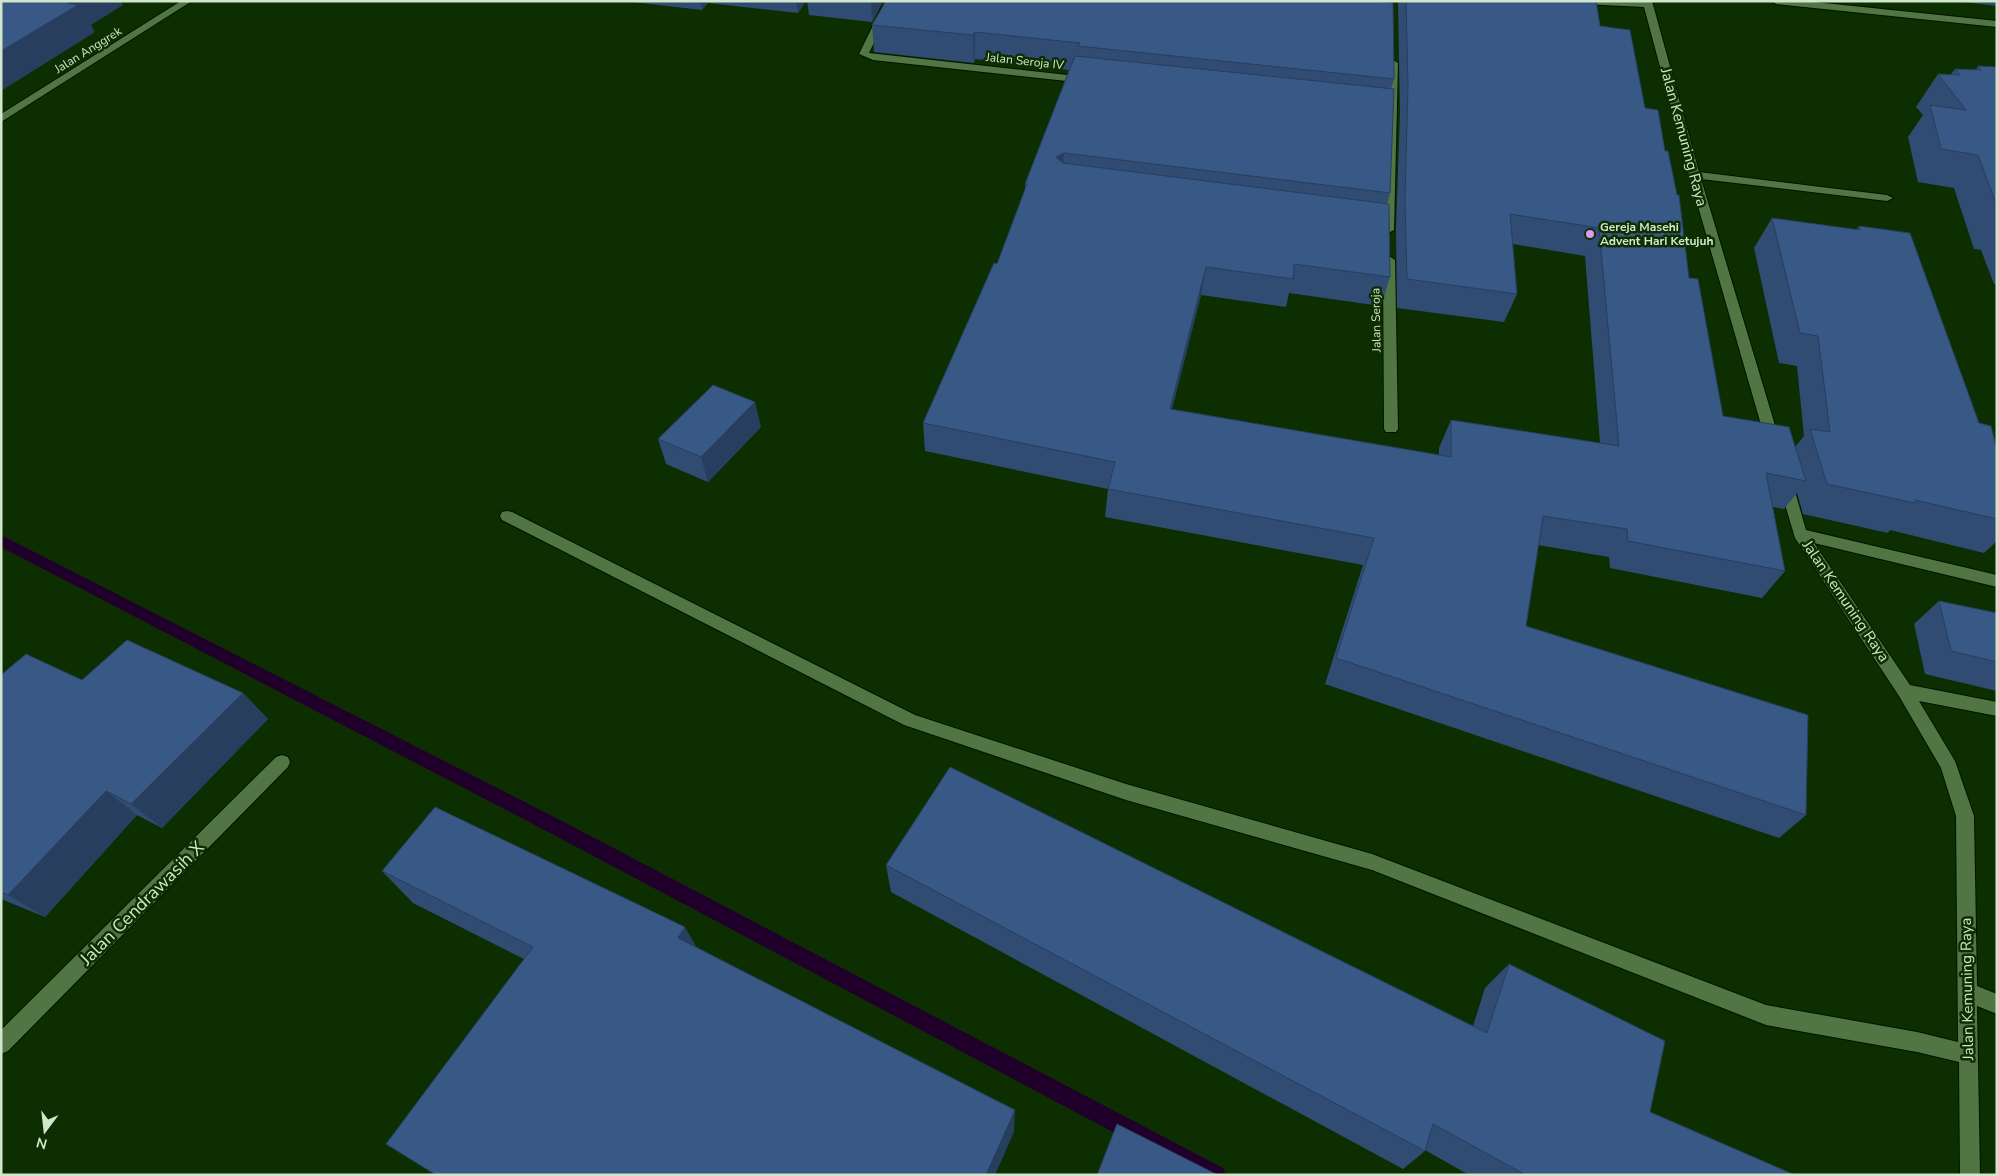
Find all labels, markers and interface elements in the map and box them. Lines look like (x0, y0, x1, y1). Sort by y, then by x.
street label: Jalan Anggrek (51, 22, 125, 78)
street label: Jalan Seroja IV (984, 49, 1066, 73)
street label: Jalan Kemuning Raya (1656, 65, 1712, 208)
place label: Gereja Masehi Advent Hari Ketujuh (1600, 219, 1713, 249)
marker: Gereja Masehi Advent Hari Ketujuh (1584, 228, 1596, 240)
street label: Jalan Seroja (1367, 288, 1385, 353)
street label: Jalan Kemuning Raya (1797, 535, 1894, 666)
street label: Jalan Cendrawasih X (74, 835, 210, 971)
street label: Jalan Kemuning Raya (1956, 918, 1978, 1061)
north arrow (20, 1106, 70, 1156)
text: N (34, 1133, 49, 1154)

